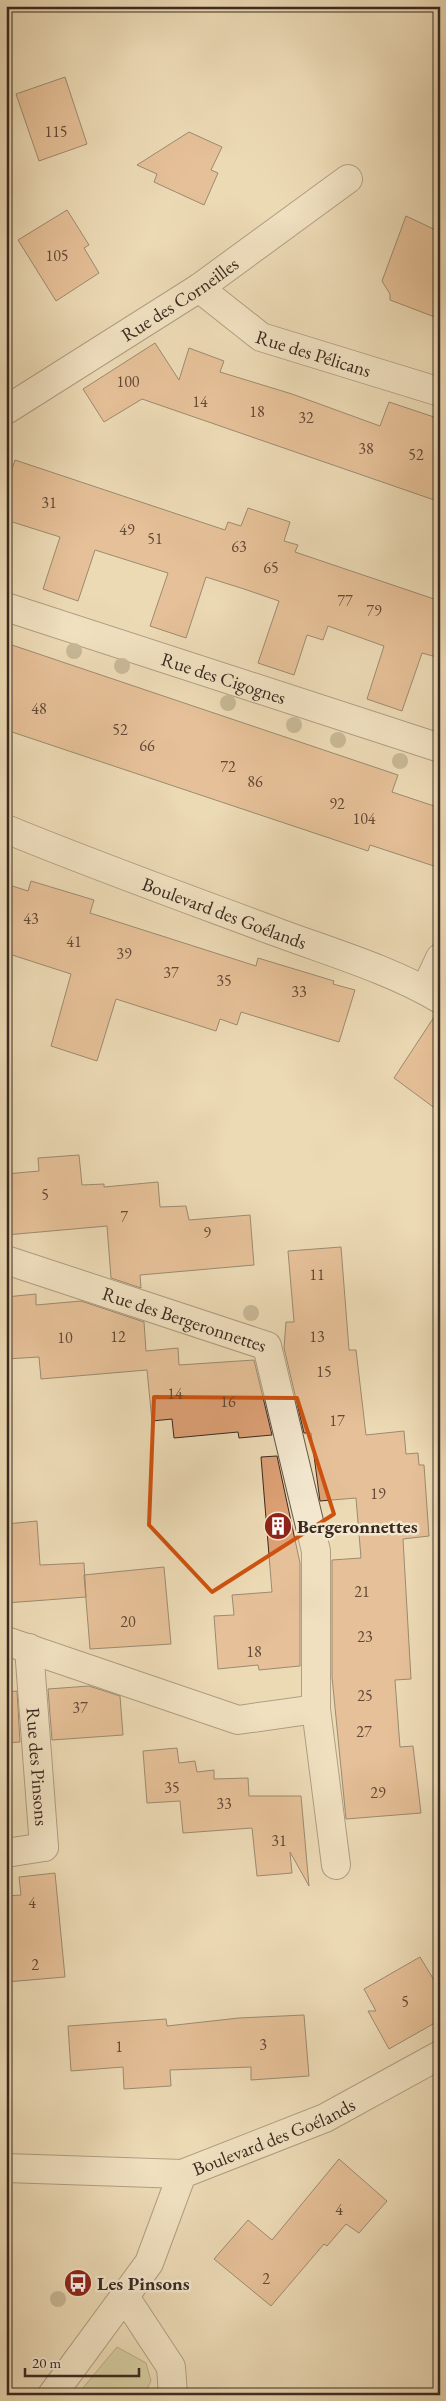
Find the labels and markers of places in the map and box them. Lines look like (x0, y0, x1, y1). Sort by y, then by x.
building icon: Bergeronnettes (263, 1511, 293, 1541)
place label: Bergeronnettes (297, 1514, 418, 1539)
bus stop icon: Les Pinsons (63, 2268, 93, 2298)
place label: Les Pinsons (97, 2271, 190, 2296)

